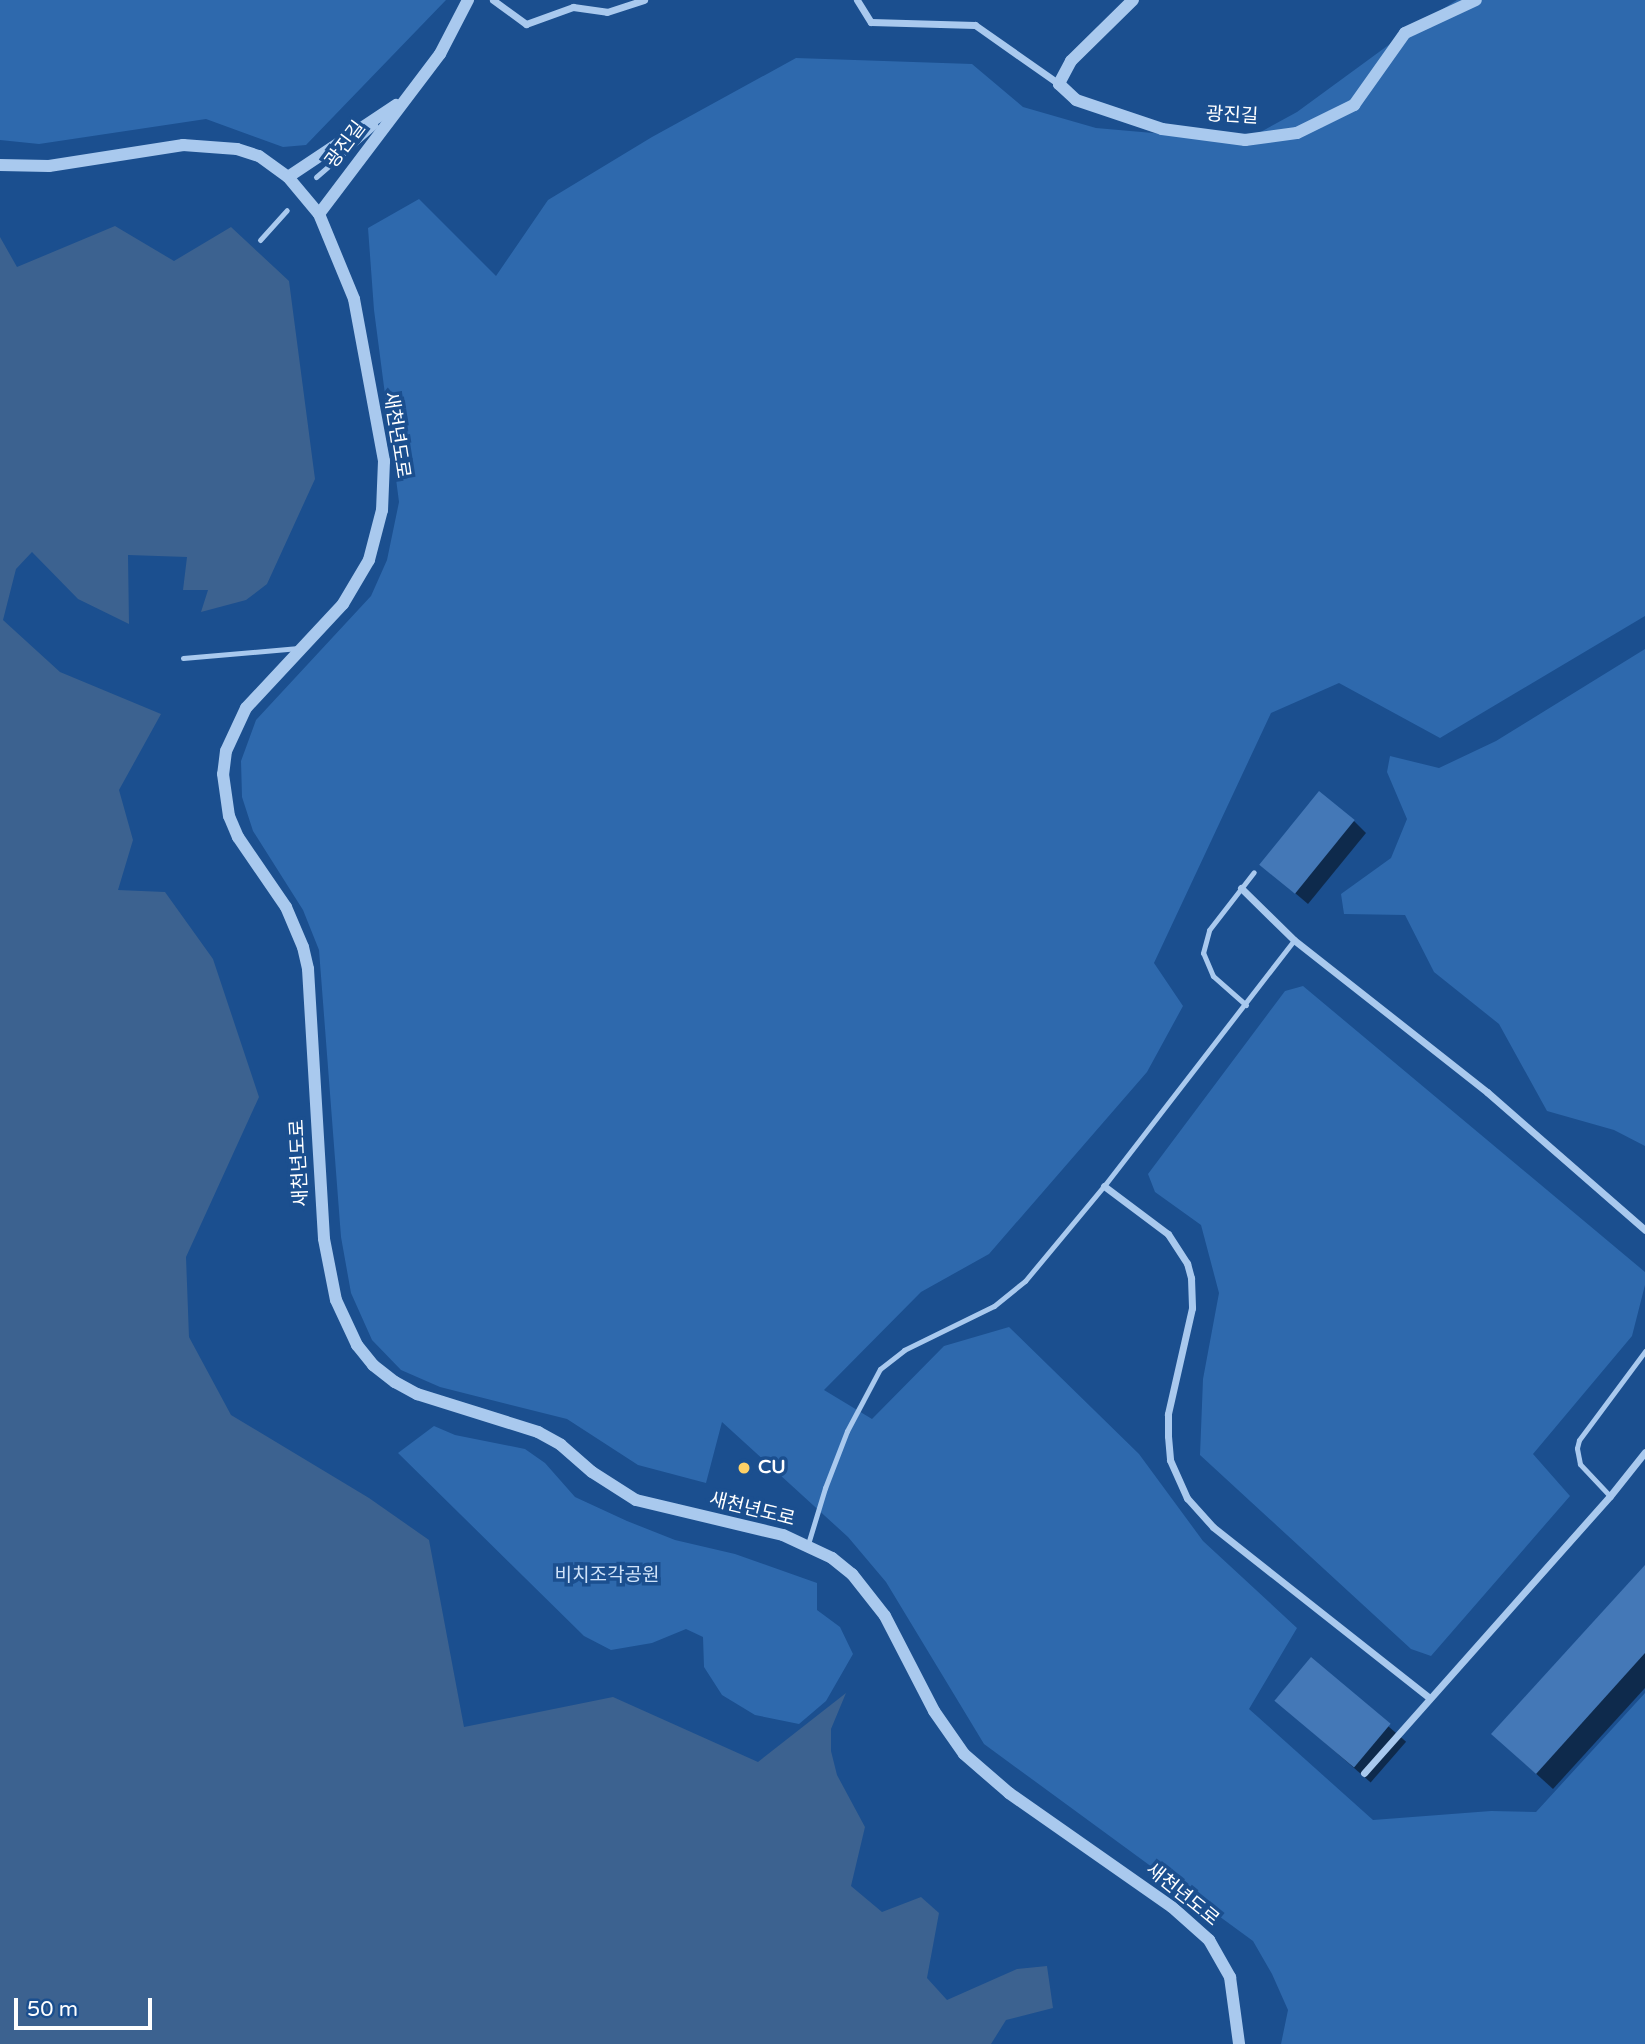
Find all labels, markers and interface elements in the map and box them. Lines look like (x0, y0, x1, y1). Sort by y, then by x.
street label: 광진길 (1205, 103, 1259, 129)
street label: 광진길 (321, 117, 371, 173)
street label: 새천년도로 (378, 390, 414, 480)
street label: 새천년도로 (286, 1119, 314, 1207)
place label: CU (758, 1457, 786, 1479)
marker: CU (736, 1460, 752, 1476)
street label: 새천년도로 (707, 1488, 797, 1532)
park label: 비치조각공원 (555, 1565, 659, 1587)
street label: 새천년도로 (1141, 1859, 1223, 1931)
scale bar (18, 1984, 156, 2028)
text: 50 m (27, 1997, 78, 2022)

